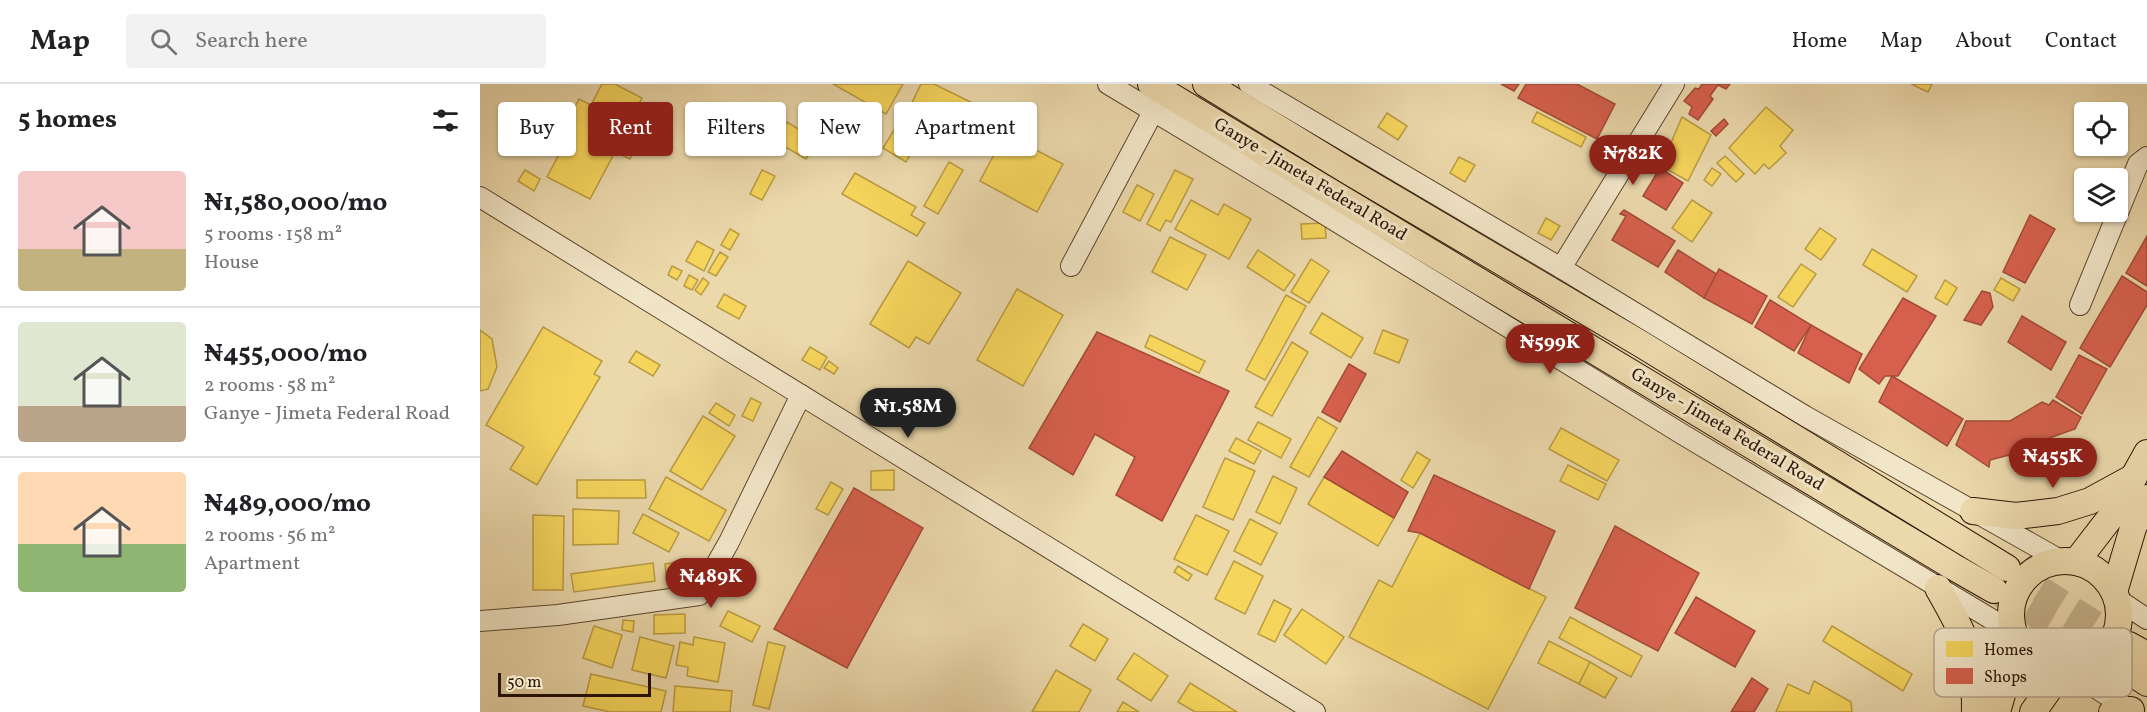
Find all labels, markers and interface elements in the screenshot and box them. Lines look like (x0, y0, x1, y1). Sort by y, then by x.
search box (126, 14, 546, 68)
text: Map (30, 22, 90, 61)
icon: search (147, 25, 180, 58)
text: Search here (195, 26, 308, 57)
text: Home (1792, 27, 1847, 56)
text: Map (1880, 27, 1922, 56)
text: About (1955, 27, 2012, 56)
text: Contact (2045, 27, 2117, 56)
text: 5 homes (18, 102, 117, 138)
chip: Buy (498, 102, 576, 156)
chip: Rent (588, 102, 673, 156)
chip: Filters (685, 102, 786, 156)
chip: New (798, 102, 882, 156)
chip: Apartment (894, 102, 1037, 156)
map controls (2074, 102, 2128, 222)
button: locate (2074, 102, 2128, 156)
icon: filters (429, 104, 462, 137)
street label: Ganye - Jimeta Federal Road (1209, 112, 1411, 248)
pin: ₦782K (1591, 135, 1675, 186)
text: ₦782K (1603, 140, 1663, 168)
button: layers (2074, 168, 2128, 222)
text: ₦1,580,000/mo (204, 185, 387, 221)
icon: home (66, 195, 138, 267)
text: 5 rooms · 158 m² (204, 221, 342, 249)
text: House (204, 249, 259, 277)
pin: ₦599K (1508, 324, 1592, 375)
text: ₦599K (1520, 329, 1580, 357)
text: ₦455,000/mo (204, 336, 367, 372)
icon: home (66, 346, 138, 418)
street label: Ganye - Jimeta Federal Road (1626, 362, 1828, 498)
text: 2 rooms · 58 m² (204, 372, 335, 400)
pin: ₦1.58M (859, 388, 957, 439)
text: ₦1.58M (874, 393, 942, 421)
text: Ganye - Jimeta Federal Road (204, 400, 450, 428)
pin: ₦455K (2011, 438, 2095, 489)
text: ₦455K (2023, 443, 2083, 471)
text: ₦489,000/mo (204, 486, 371, 522)
icon: home (66, 496, 138, 568)
text: 2 rooms · 56 m² (204, 522, 335, 550)
text: Apartment (204, 550, 300, 578)
pin: ₦489K (669, 558, 753, 609)
text: ₦489K (680, 563, 742, 591)
legend (1934, 628, 2132, 697)
text: Homes (1984, 640, 2033, 662)
text: Shops (1984, 667, 2027, 689)
scale bar (498, 670, 651, 698)
text: 50 m (507, 672, 541, 694)

